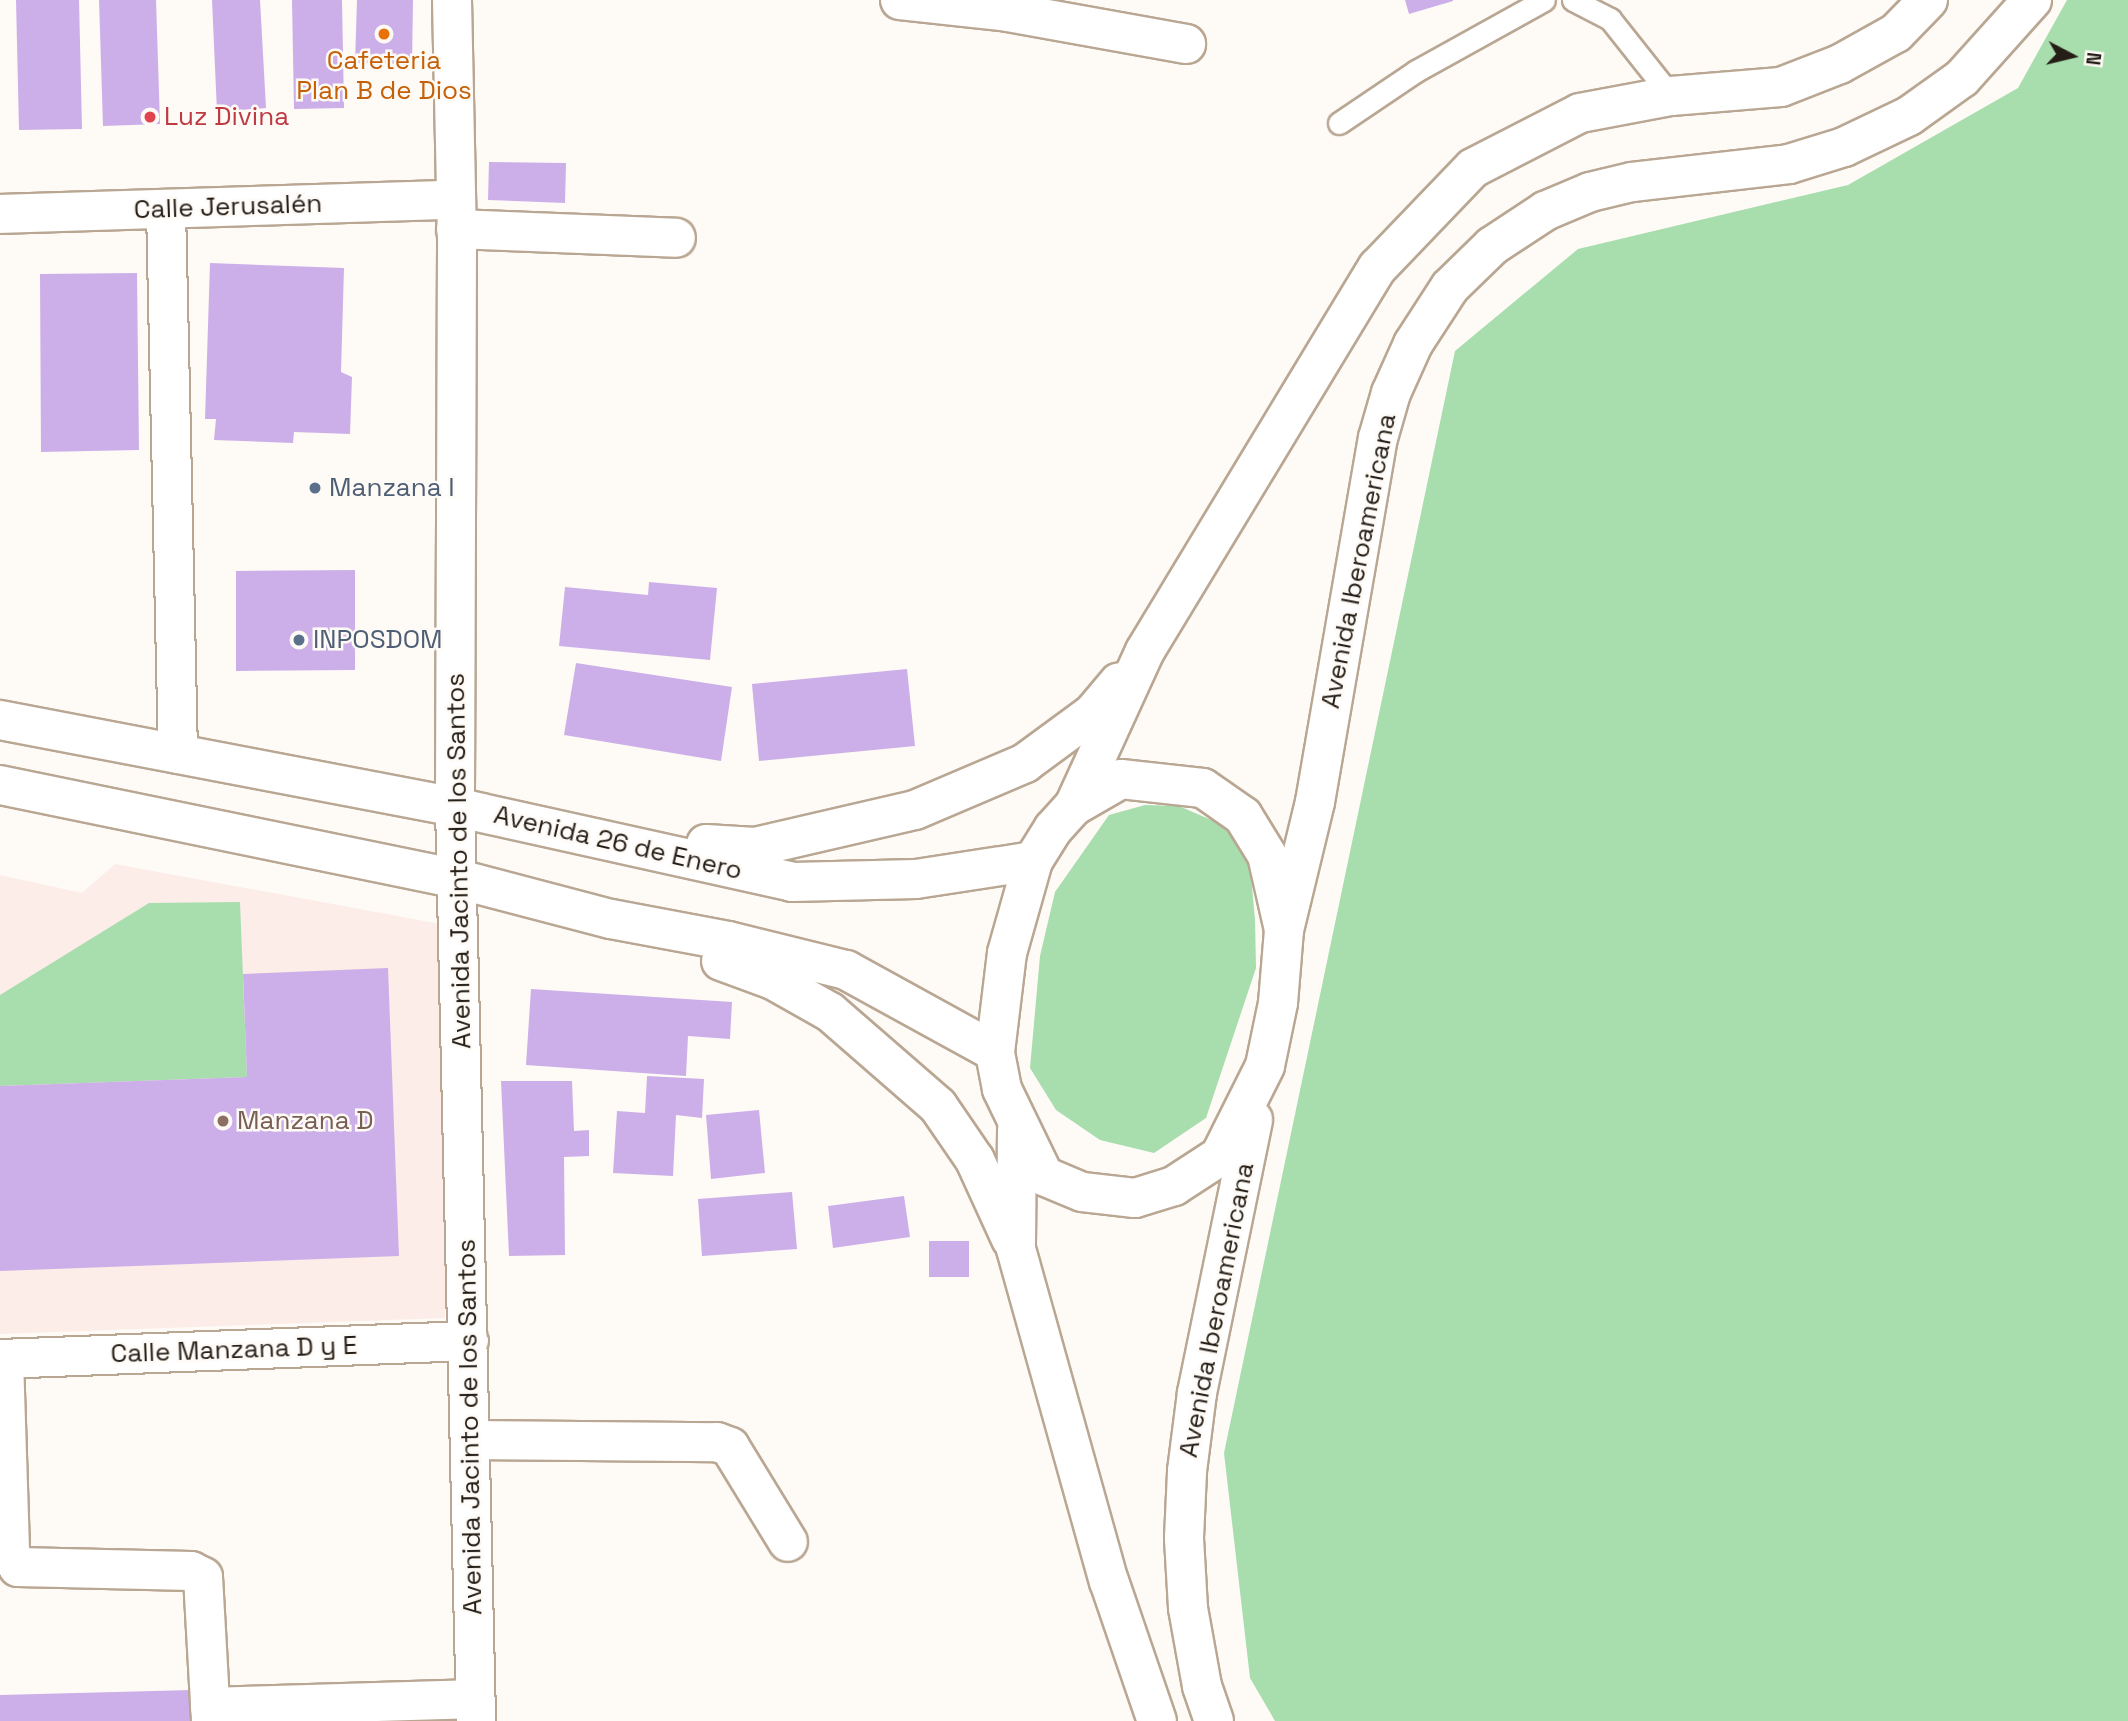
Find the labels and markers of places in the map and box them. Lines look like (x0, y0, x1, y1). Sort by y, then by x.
marker: Cafeteria Plan B de Dios (376, 26, 392, 42)
place label: Cafeteria Plan B de Dios (296, 45, 472, 106)
place label: Luz Divina (164, 101, 289, 133)
marker: Luz Divina (142, 109, 158, 125)
place label: Manzana I (329, 472, 455, 504)
marker: Manzana I (307, 480, 323, 496)
place label: INPOSDOM (313, 624, 443, 656)
marker: INPOSDOM (291, 632, 307, 648)
place label: Manzana D (237, 1105, 374, 1137)
marker: Manzana D (215, 1113, 231, 1129)

